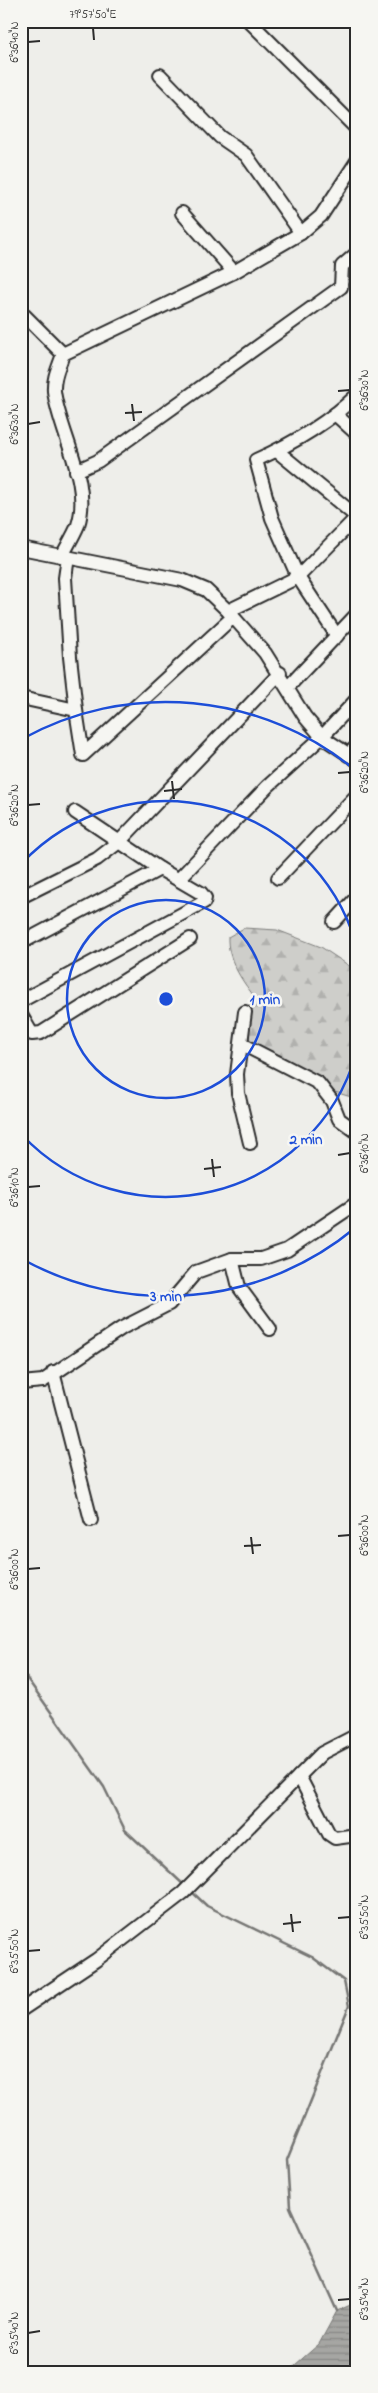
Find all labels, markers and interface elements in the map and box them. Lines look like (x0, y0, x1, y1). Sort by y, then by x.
text: 79°57'50"E (70, 6, 116, 24)
text: 6°36'40"N (6, 21, 24, 63)
text: 6°36'30"N (356, 369, 374, 411)
text: 6°36'30"N (6, 403, 24, 445)
text: 6°36'20"N (356, 751, 374, 793)
text: 6°36'20"N (6, 784, 24, 826)
text: 1 min (250, 989, 281, 1011)
centre of rings (157, 990, 175, 1008)
text: 2 min (289, 1129, 323, 1151)
text: 6°36'10"N (356, 1133, 374, 1173)
text: 6°36'10"N (6, 1167, 24, 1207)
text: 3 min (149, 1286, 182, 1308)
text: 6°36'00"N (356, 1514, 374, 1556)
text: 6°36'00"N (6, 1548, 24, 1590)
text: 6°35'50"N (356, 1895, 374, 1939)
text: 6°35'50"N (6, 1929, 24, 1973)
text: 6°35'40"N (356, 2278, 374, 2320)
text: 6°35'40"N (6, 2312, 24, 2354)

